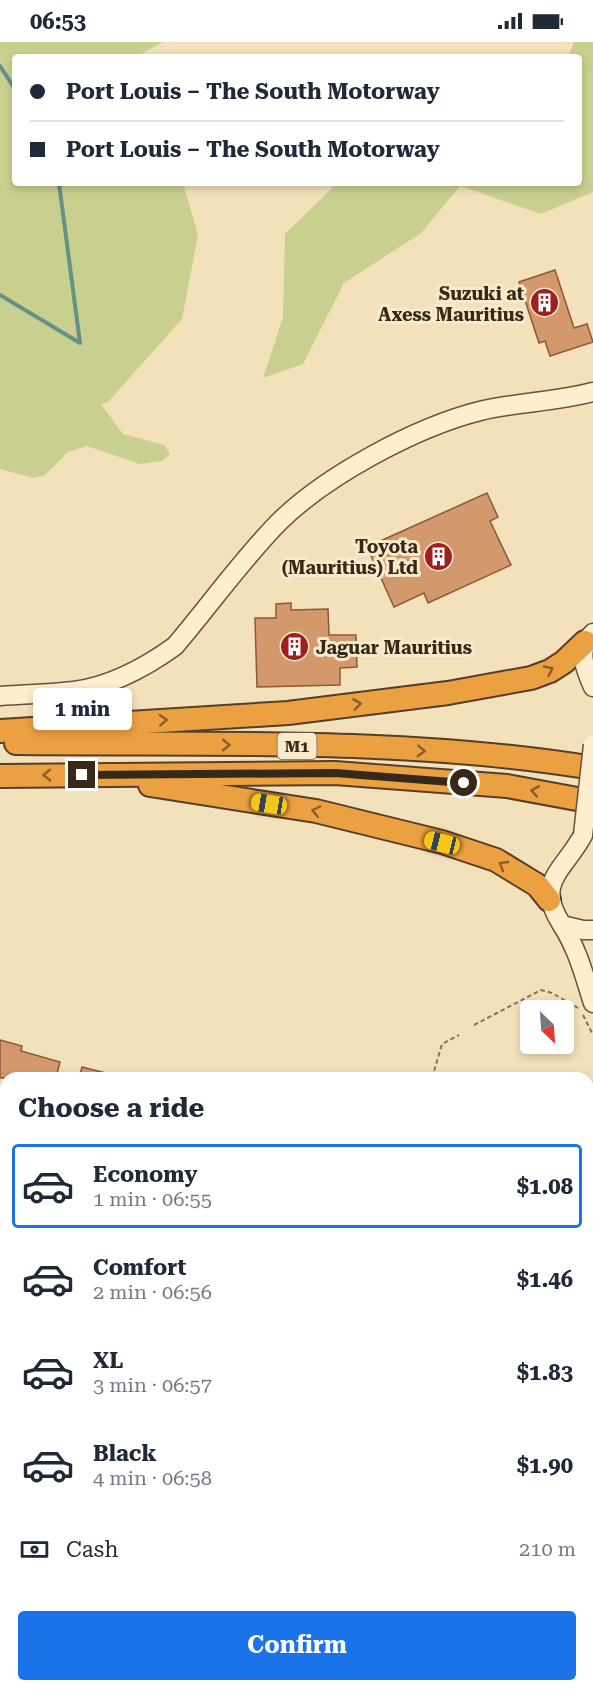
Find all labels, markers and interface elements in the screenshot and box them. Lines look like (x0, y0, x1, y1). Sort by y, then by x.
text: 06:53 (30, 9, 86, 34)
text: Port Louis – The South Motorway (66, 79, 440, 104)
text: Port Louis – The South Motorway (66, 137, 440, 162)
place label: Suzuki at Axess Mauritius (378, 283, 524, 325)
building icon: Suzuki at Axess Mauritius (529, 287, 561, 319)
place label: Toyota (Mauritius) Ltd (282, 536, 418, 578)
building icon: Toyota (Mauritius) Ltd (423, 540, 455, 572)
building icon: Jaguar Mauritius (279, 631, 311, 663)
place label: Jaguar Mauritius (316, 637, 472, 658)
one-way arrow (542, 666, 553, 678)
callout: 1 min (32, 688, 132, 730)
text: 1 min (55, 697, 110, 721)
one-way arrow (353, 699, 362, 711)
one-way arrow (159, 714, 168, 727)
road number: M1 (278, 733, 316, 759)
one-way arrow (222, 739, 231, 751)
one-way arrow (417, 744, 426, 757)
route end (68, 761, 95, 788)
one-way arrow (43, 769, 52, 782)
route start (450, 769, 477, 796)
one-way arrow (531, 785, 541, 798)
car (250, 792, 288, 816)
one-way arrow (312, 806, 322, 819)
car (422, 830, 462, 856)
one-way arrow (499, 861, 509, 872)
north arrow (520, 1000, 574, 1054)
map controls (520, 1000, 574, 1054)
text: Choose a ride (18, 1092, 204, 1124)
icon: car (21, 1159, 75, 1213)
text: Economy (93, 1162, 197, 1187)
text: $1.08 (517, 1174, 573, 1199)
text: 1 min · 06:55 (93, 1187, 212, 1211)
icon: car (21, 1252, 75, 1306)
text: Comfort (93, 1255, 186, 1280)
text: $1.46 (517, 1267, 573, 1292)
text: 2 min · 06:56 (93, 1280, 212, 1304)
icon: car (21, 1345, 75, 1399)
text: XL (93, 1348, 123, 1373)
text: $1.83 (517, 1360, 573, 1385)
text: 3 min · 06:57 (93, 1373, 212, 1397)
icon: car (21, 1438, 75, 1492)
text: Black (93, 1441, 157, 1466)
text: $1.90 (517, 1453, 573, 1478)
text: 4 min · 06:58 (93, 1466, 212, 1490)
icon: cash (18, 1533, 51, 1566)
text: Cash (66, 1537, 118, 1562)
text: 210 m (519, 1537, 576, 1561)
button: Confirm (18, 1611, 576, 1680)

